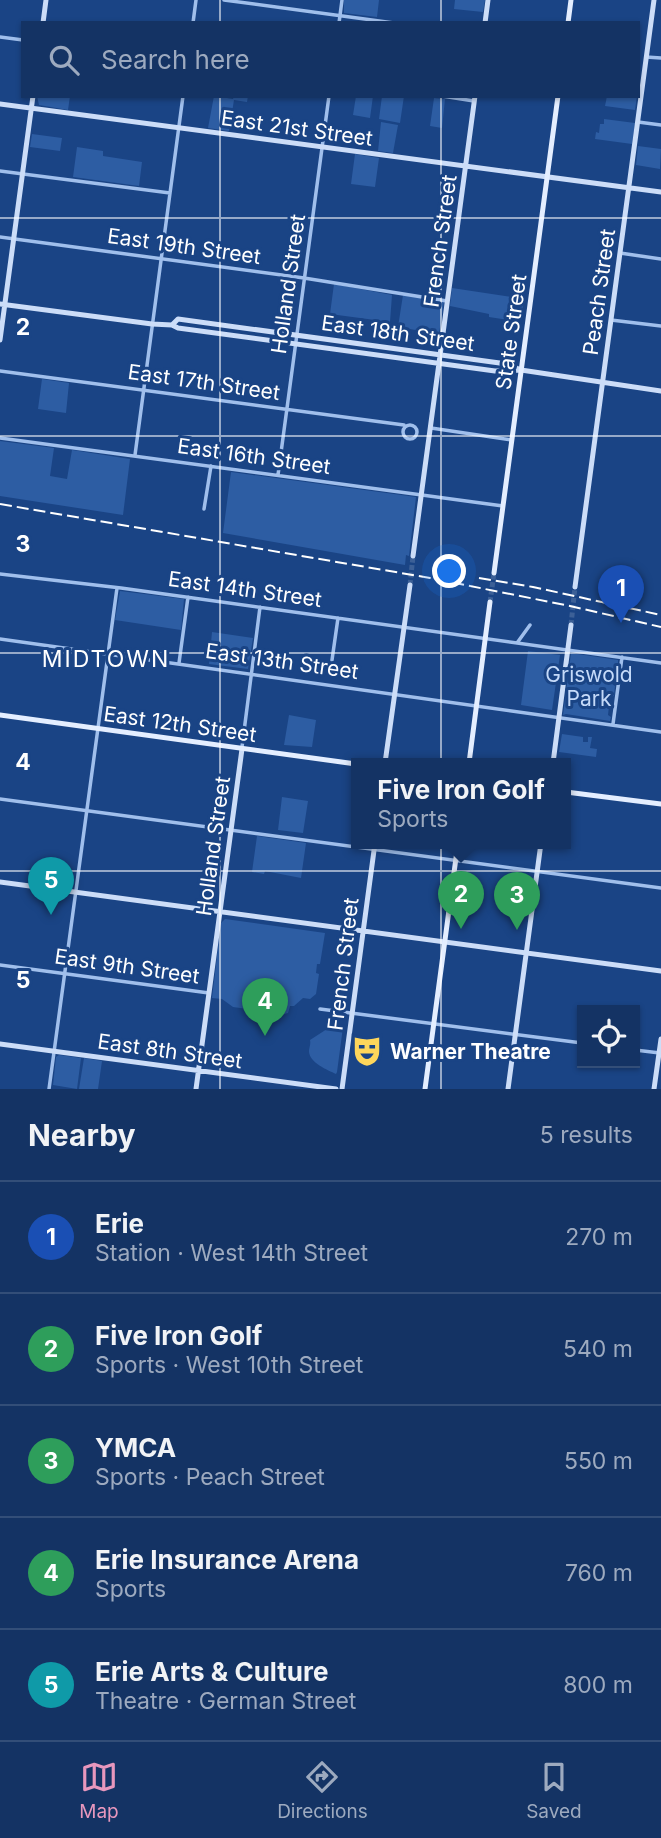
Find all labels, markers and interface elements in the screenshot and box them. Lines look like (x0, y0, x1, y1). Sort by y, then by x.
search box (21, 21, 640, 98)
icon: search (45, 41, 83, 79)
text: Search here (101, 44, 250, 75)
street label: East 21st Street (220, 105, 374, 151)
street label: French Street (418, 173, 462, 309)
street label: Holland Street (266, 213, 310, 355)
street label: East 19th Street (106, 223, 262, 269)
street label: Peach Street (578, 227, 620, 357)
street label: State Street (491, 273, 531, 391)
street label: East 18th Street (320, 310, 476, 356)
text: 2 (16, 313, 30, 341)
street label: East 17th Street (126, 359, 282, 405)
street label: East 16th Street (176, 433, 332, 479)
text: 3 (16, 530, 30, 558)
your location (432, 554, 466, 588)
pin: 1 (598, 565, 644, 623)
street label: East 14th Street (167, 566, 324, 612)
street label: East 13th Street (204, 638, 360, 684)
district label: MIDTOWN (42, 645, 170, 673)
park label: Griswold Park (545, 662, 633, 711)
street label: East 12th Street (102, 701, 258, 747)
text: 4 (15, 748, 31, 776)
popup (351, 758, 571, 849)
text: Five Iron Golf (377, 774, 545, 805)
street label: Holland Street (191, 775, 235, 917)
text: Sports (377, 805, 448, 833)
pin: 5 (28, 857, 74, 915)
pin: 2 (438, 871, 484, 929)
pin: 3 (494, 872, 540, 930)
street label: French Street (322, 896, 364, 1032)
street label: East 9th Street (53, 943, 201, 989)
text: 5 (16, 966, 30, 994)
pin: 4 (242, 978, 288, 1036)
map controls (577, 1005, 640, 1068)
button: locate (577, 1005, 640, 1068)
street label: East 8th Street (96, 1028, 244, 1074)
theatre icon: Warner Theatre (350, 1034, 384, 1068)
place label: Warner Theatre (390, 1039, 551, 1064)
text: Nearby (28, 1117, 136, 1153)
text: 5 results (540, 1121, 633, 1149)
text: Erie (95, 1208, 144, 1239)
text: 1 (46, 1223, 56, 1251)
text: 270 m (565, 1223, 633, 1251)
text: Station · West 14th Street (95, 1239, 368, 1267)
text: Five Iron Golf (95, 1320, 262, 1351)
text: 2 (44, 1335, 58, 1363)
text: 540 m (563, 1335, 633, 1363)
text: Sports · West 10th Street (95, 1351, 363, 1379)
text: YMCA (95, 1432, 176, 1463)
text: 3 (44, 1447, 58, 1475)
text: 550 m (564, 1447, 633, 1475)
text: Sports · Peach Street (95, 1463, 325, 1491)
text: Erie Insurance Arena (95, 1544, 359, 1575)
text: 4 (43, 1559, 59, 1587)
text: 760 m (565, 1559, 633, 1587)
text: Sports (95, 1575, 166, 1603)
text: Erie Arts & Culture (95, 1656, 328, 1687)
text: 5 (44, 1671, 58, 1699)
text: 800 m (563, 1671, 633, 1699)
text: Theatre · German Street (95, 1687, 356, 1715)
tab: Map (79, 1758, 119, 1823)
tab: Directions (277, 1758, 368, 1823)
tab: Saved (526, 1758, 582, 1823)

